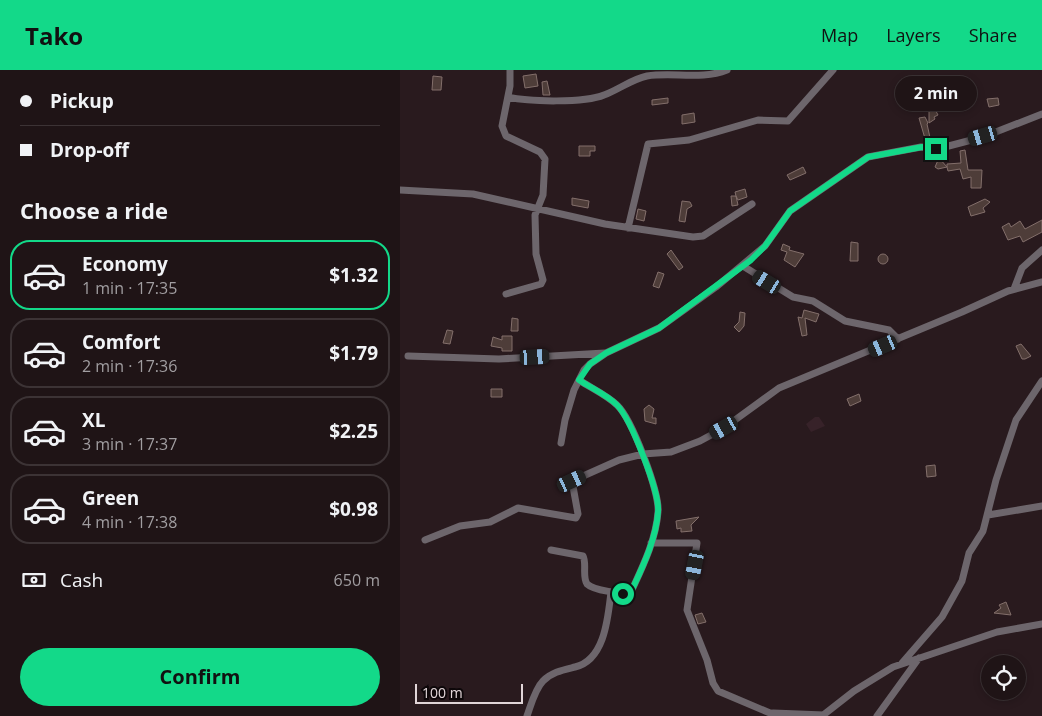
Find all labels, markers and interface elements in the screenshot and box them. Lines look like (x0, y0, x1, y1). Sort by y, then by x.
text: Tako (25, 19, 83, 52)
text: Map (821, 23, 858, 47)
text: Layers (886, 23, 941, 47)
text: Share (969, 23, 1017, 47)
callout: 2 min (895, 77, 977, 112)
text: 2 min (914, 82, 958, 104)
text: Pickup (50, 88, 114, 114)
car (966, 125, 999, 147)
text: Drop-off (50, 137, 129, 163)
route end (925, 138, 947, 160)
text: Choose a ride (20, 195, 168, 225)
text: Economy (82, 251, 168, 277)
icon: car (22, 253, 67, 298)
text: $1.32 (329, 262, 378, 288)
car (750, 268, 783, 296)
text: 1 min · 17:35 (82, 277, 177, 299)
text: Comfort (82, 329, 161, 355)
icon: car (22, 331, 67, 376)
car (866, 333, 899, 359)
text: $1.79 (329, 340, 378, 366)
car (519, 349, 550, 365)
text: 2 min · 17:36 (82, 355, 177, 377)
text: XL (82, 407, 105, 433)
icon: car (22, 409, 67, 454)
car (707, 414, 740, 442)
text: $2.25 (329, 418, 378, 444)
text: 3 min · 17:37 (82, 433, 177, 455)
car (555, 468, 588, 494)
text: Green (82, 485, 139, 511)
icon: car (22, 487, 67, 532)
text: $0.98 (329, 496, 378, 522)
text: 4 min · 17:38 (82, 511, 177, 533)
car (684, 549, 705, 581)
icon: cash (20, 566, 48, 594)
text: Cash (60, 567, 103, 593)
text: 650 m (334, 569, 380, 591)
route start (612, 583, 634, 605)
button: Confirm (20, 648, 380, 706)
map controls (981, 655, 1026, 700)
button: locate (981, 655, 1026, 700)
scale bar (415, 681, 522, 704)
text: 100 m (422, 683, 463, 702)

